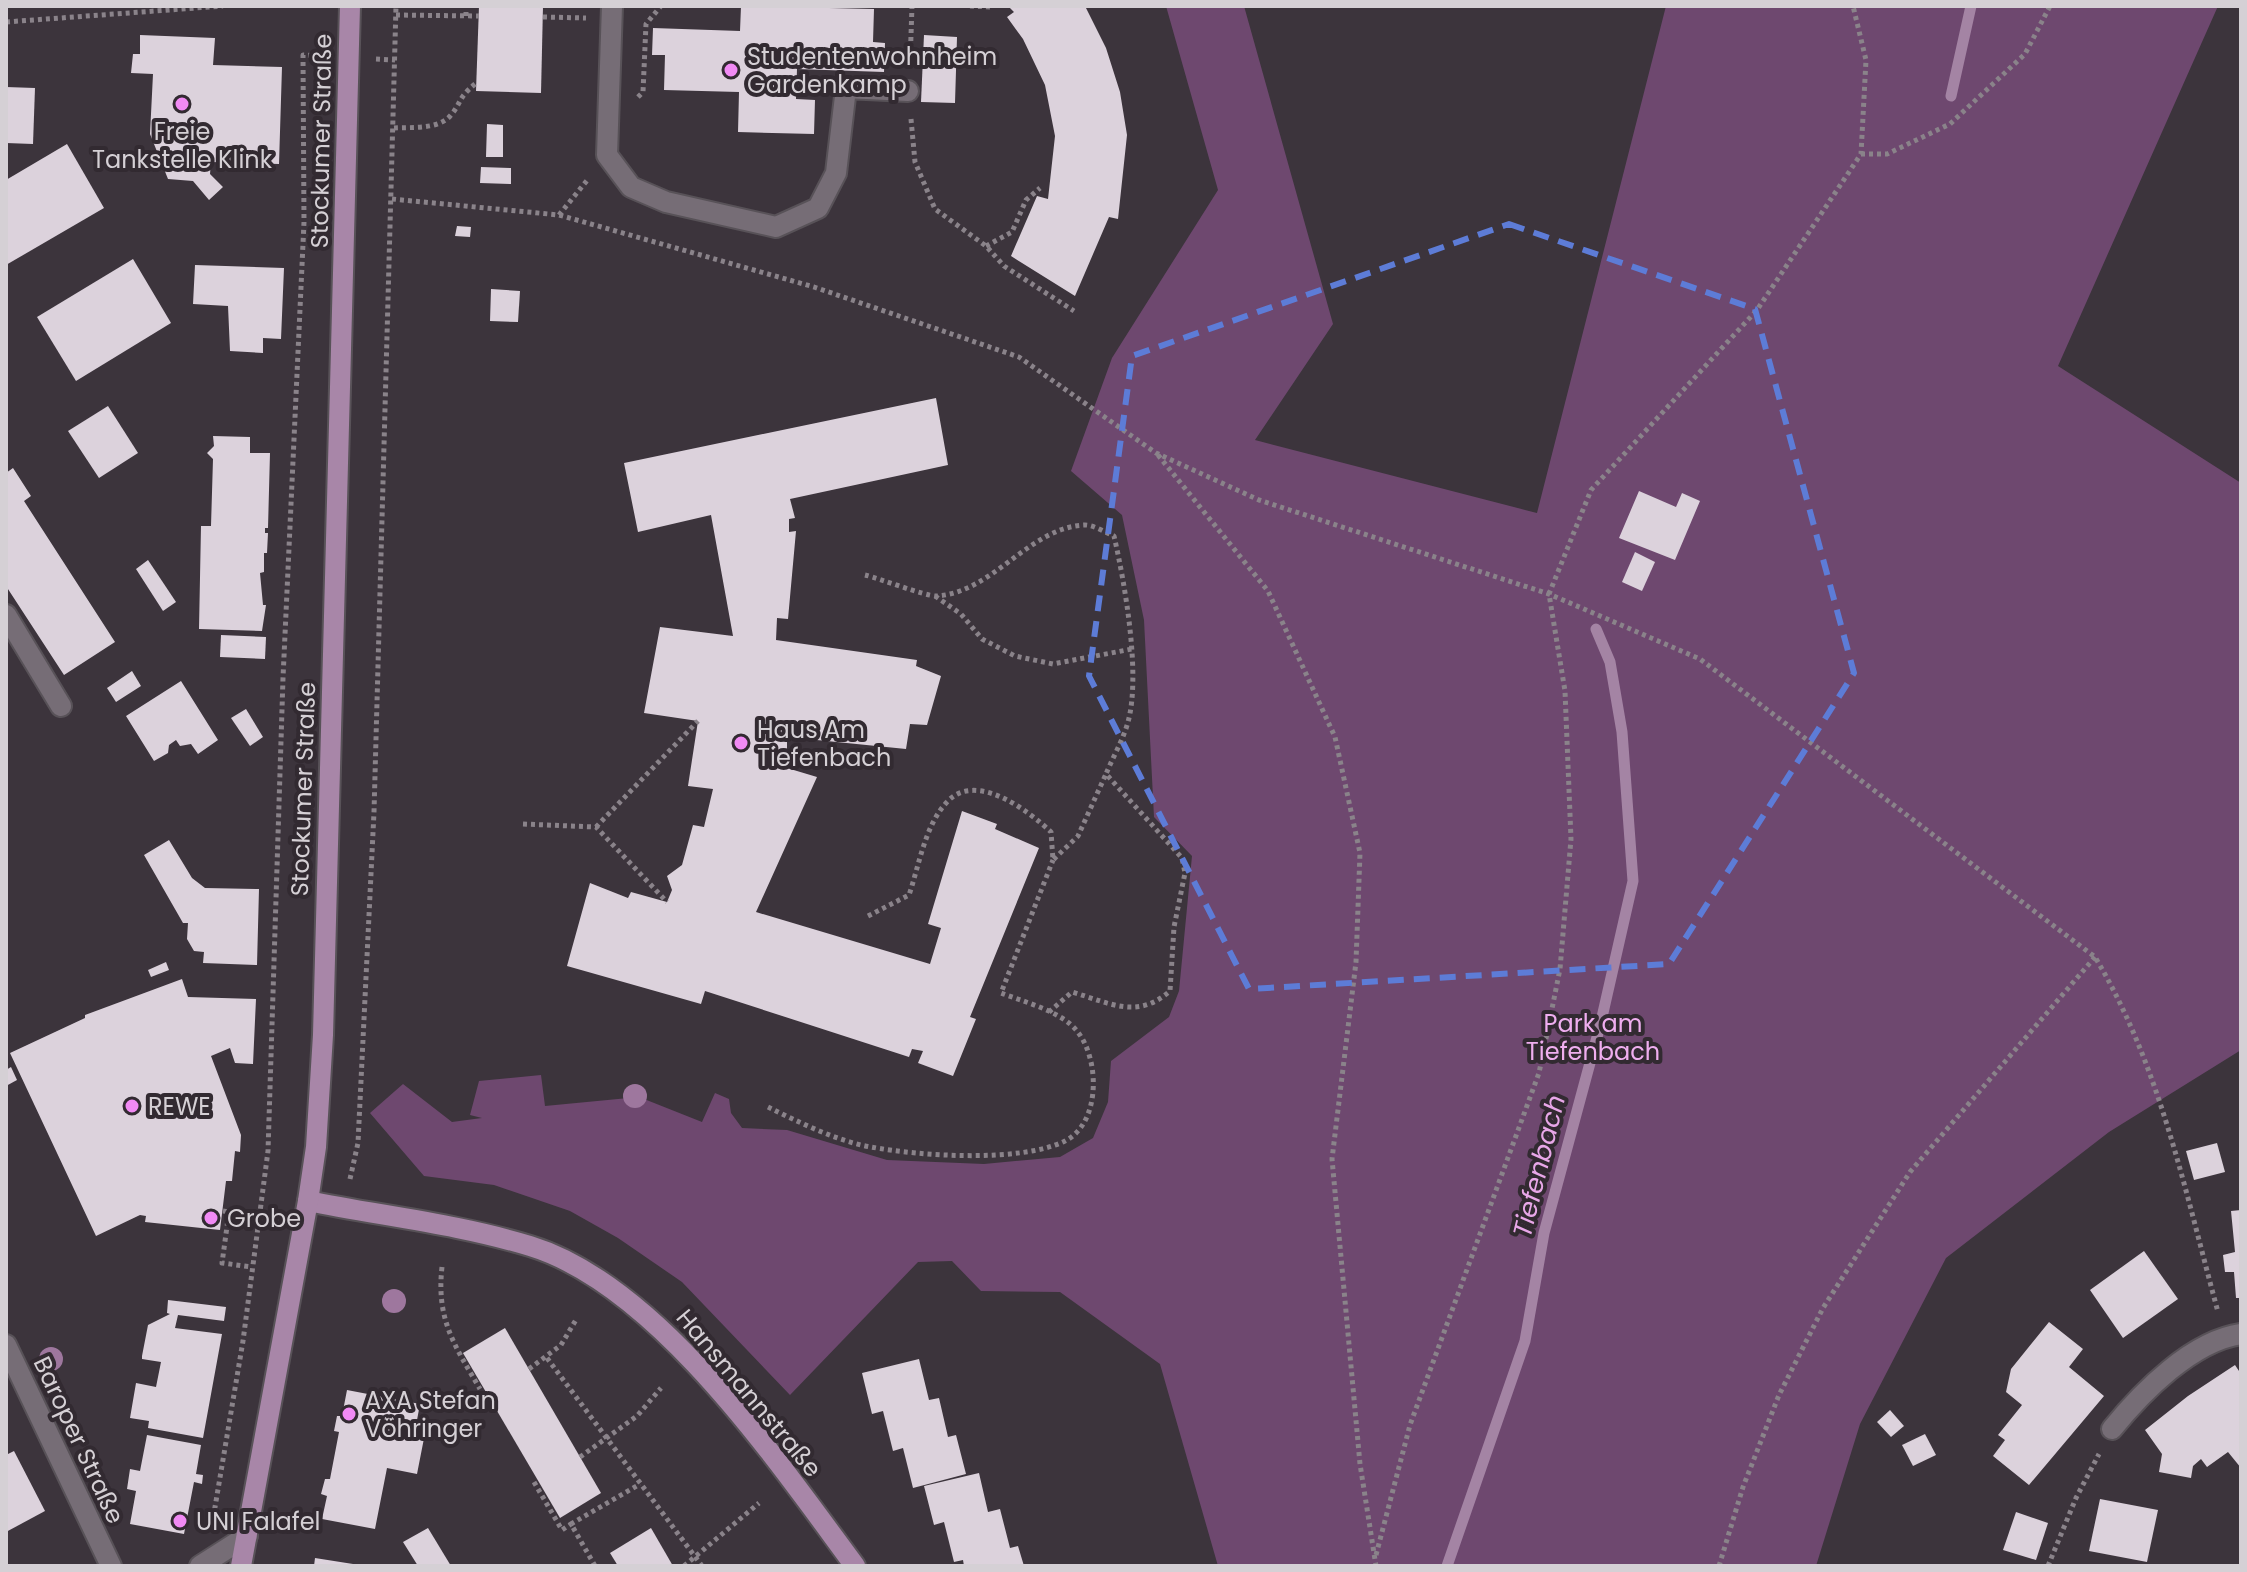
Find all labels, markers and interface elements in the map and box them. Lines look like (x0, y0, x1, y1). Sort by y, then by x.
street label: Stockumer Straße (303, 33, 339, 249)
place label: Studentenwohnheim Gardenkamp (747, 40, 997, 101)
marker: Studentenwohnheim Gardenkamp (722, 61, 740, 79)
marker: Freie Tankstelle Klink (173, 95, 191, 113)
place label: Freie Tankstelle Klink (92, 115, 273, 176)
street label: Stockumer Straße (283, 681, 323, 897)
place label: Haus Am Tiefenbach (757, 713, 891, 774)
marker: Haus Am Tiefenbach (732, 734, 750, 752)
park label: Park am Tiefenbach (1526, 1007, 1660, 1068)
place label: REWE (148, 1090, 211, 1123)
water label: Tiefenbach (1504, 1091, 1574, 1241)
marker: REWE (123, 1097, 141, 1115)
place label: Grobe (227, 1202, 301, 1235)
marker: Grobe (202, 1209, 220, 1227)
street label: Hansmannstraße (669, 1302, 829, 1484)
street label: Baroper Straße (26, 1351, 132, 1529)
place label: AXA Stefan Vöhringer (365, 1384, 496, 1445)
marker: AXA Stefan Vöhringer (340, 1405, 358, 1423)
place label: UNI Falafel (196, 1505, 321, 1538)
marker: UNI Falafel (171, 1512, 189, 1530)

